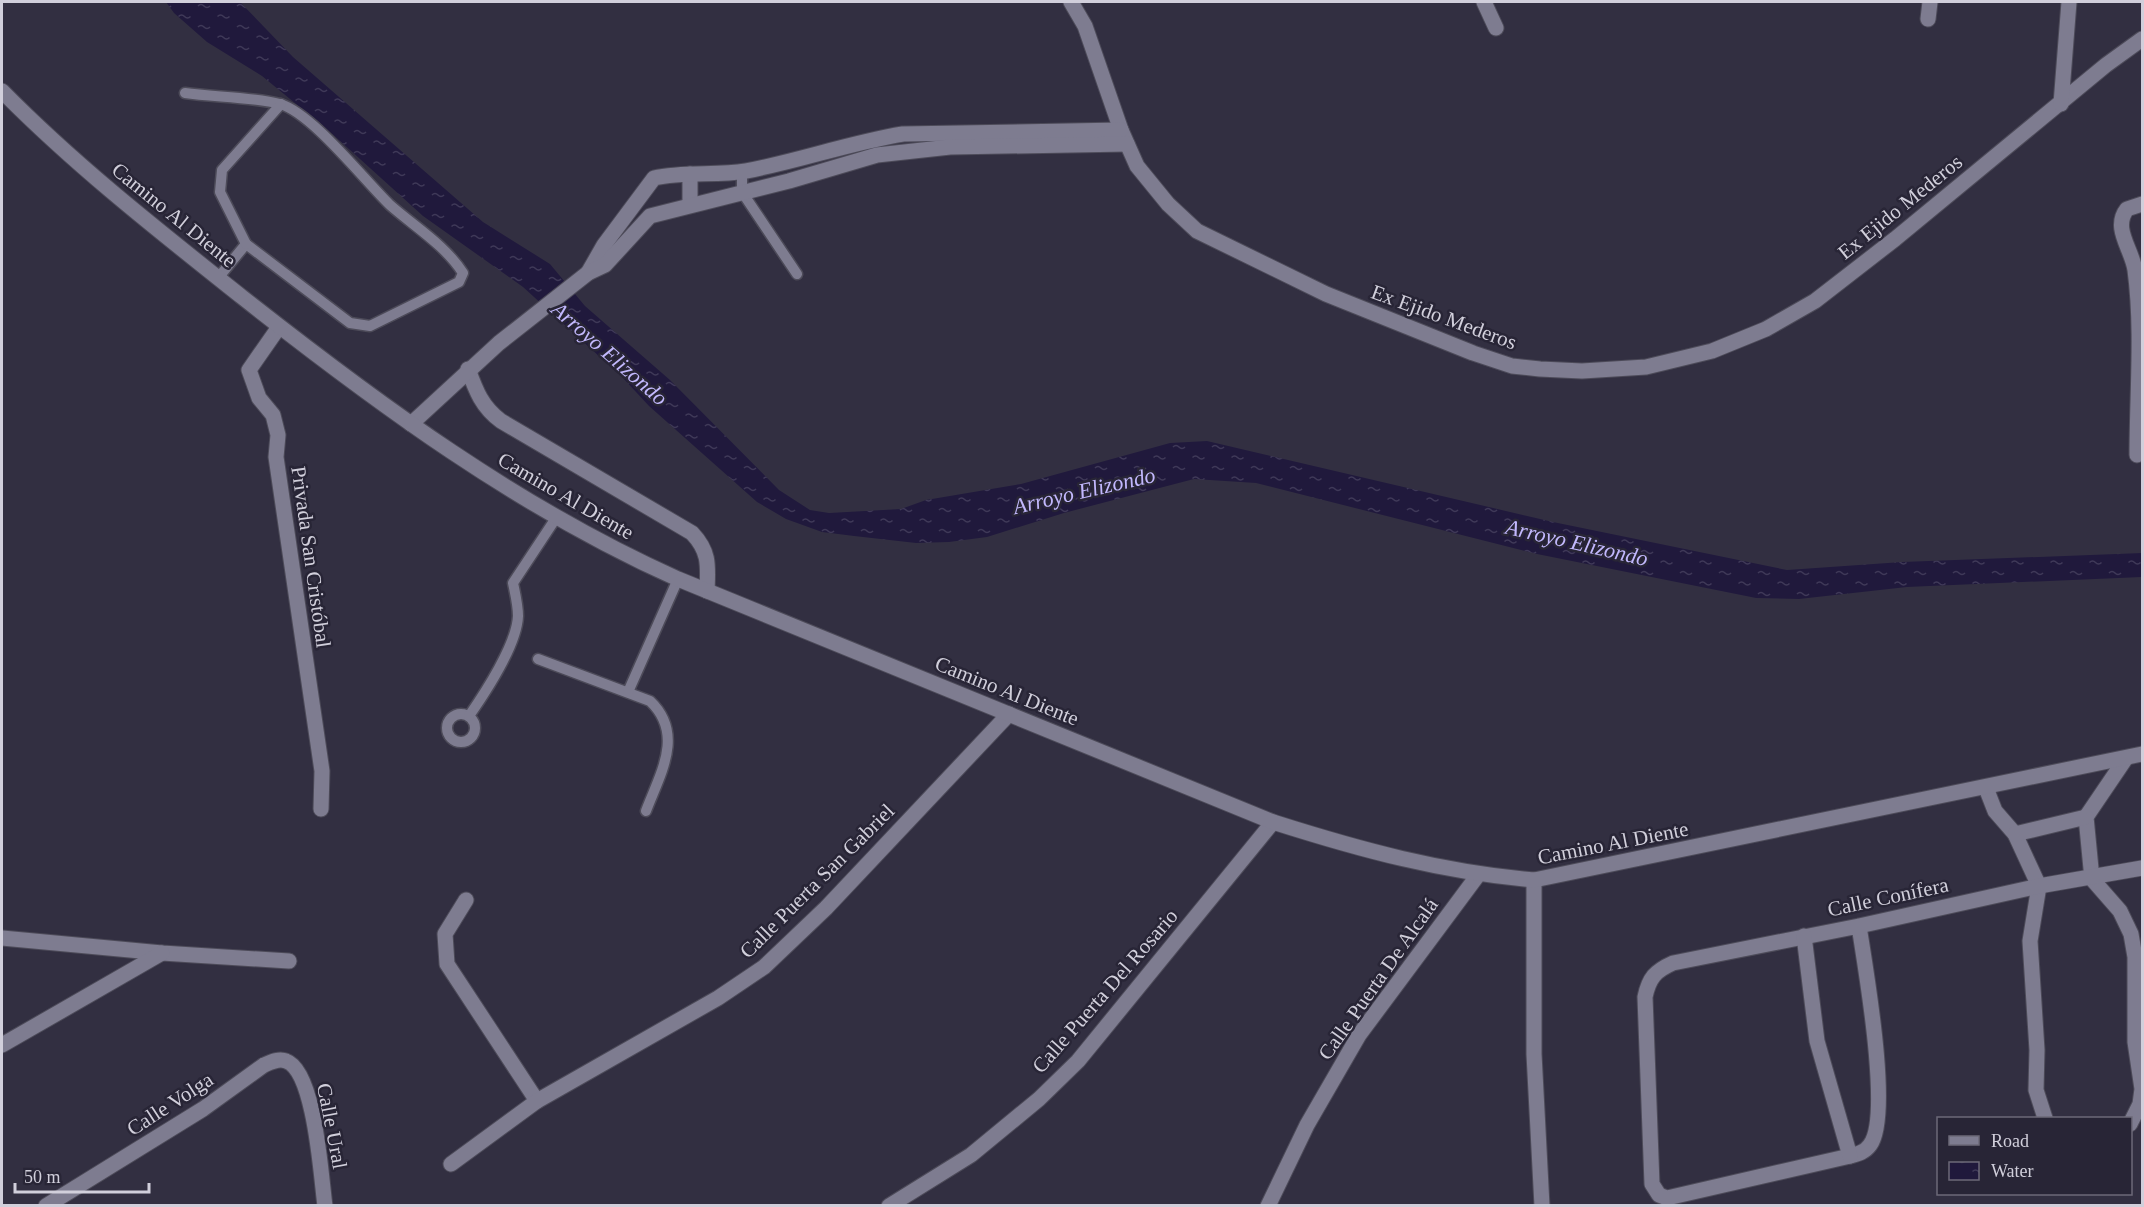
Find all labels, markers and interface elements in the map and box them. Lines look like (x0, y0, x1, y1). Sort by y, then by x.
street label: Ex Ejido Mederos (1833, 150, 1967, 264)
street label: Camino Al Diente (107, 158, 241, 272)
street label: Ex Ejido Mederos (1368, 280, 1520, 354)
water label: Arroyo Elizondo (545, 295, 673, 410)
street label: Camino Al Diente (494, 447, 638, 545)
water label: Arroyo Elizondo (1009, 462, 1158, 519)
street label: Privada San Cristóbal (286, 465, 336, 650)
water label: Arroyo Elizondo (1501, 514, 1650, 571)
street label: Camino Al Diente (932, 651, 1082, 731)
street label: Calle Puerta San Gabriel (735, 799, 899, 963)
street label: Camino Al Diente (1536, 817, 1690, 869)
street label: Calle Conífera (1825, 872, 1951, 922)
street label: Calle Puerta De Alcalá (1313, 893, 1443, 1064)
street label: Calle Puerta Del Rosario (1027, 904, 1183, 1078)
street label: Calle Volga (122, 1067, 218, 1141)
street label: Calle Ural (312, 1081, 352, 1171)
legend (1937, 1117, 2132, 1195)
text: Road (1991, 1131, 2029, 1151)
scale bar (15, 1156, 148, 1194)
text: Water (1991, 1161, 2034, 1181)
text: 50 m (24, 1167, 61, 1187)

